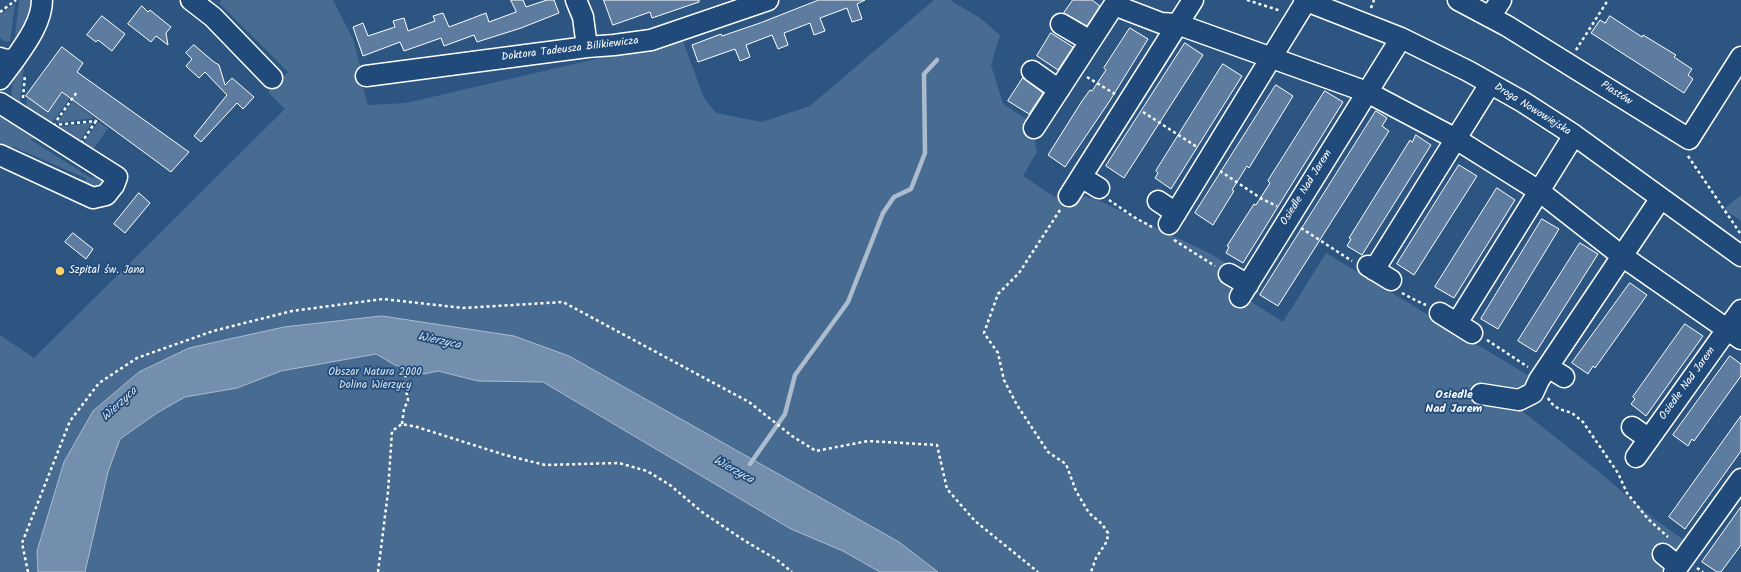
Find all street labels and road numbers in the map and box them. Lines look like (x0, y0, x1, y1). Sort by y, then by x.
street label: Doktora Tadeusza Bilikiewicza (501, 35, 639, 65)
street label: Piastów (1598, 79, 1634, 109)
street label: Droga Nowowiejska (1491, 81, 1573, 139)
street label: Osiedle Nad Jarem (1278, 148, 1336, 228)
street label: Osiedle Nad Jarem (1657, 345, 1719, 423)

